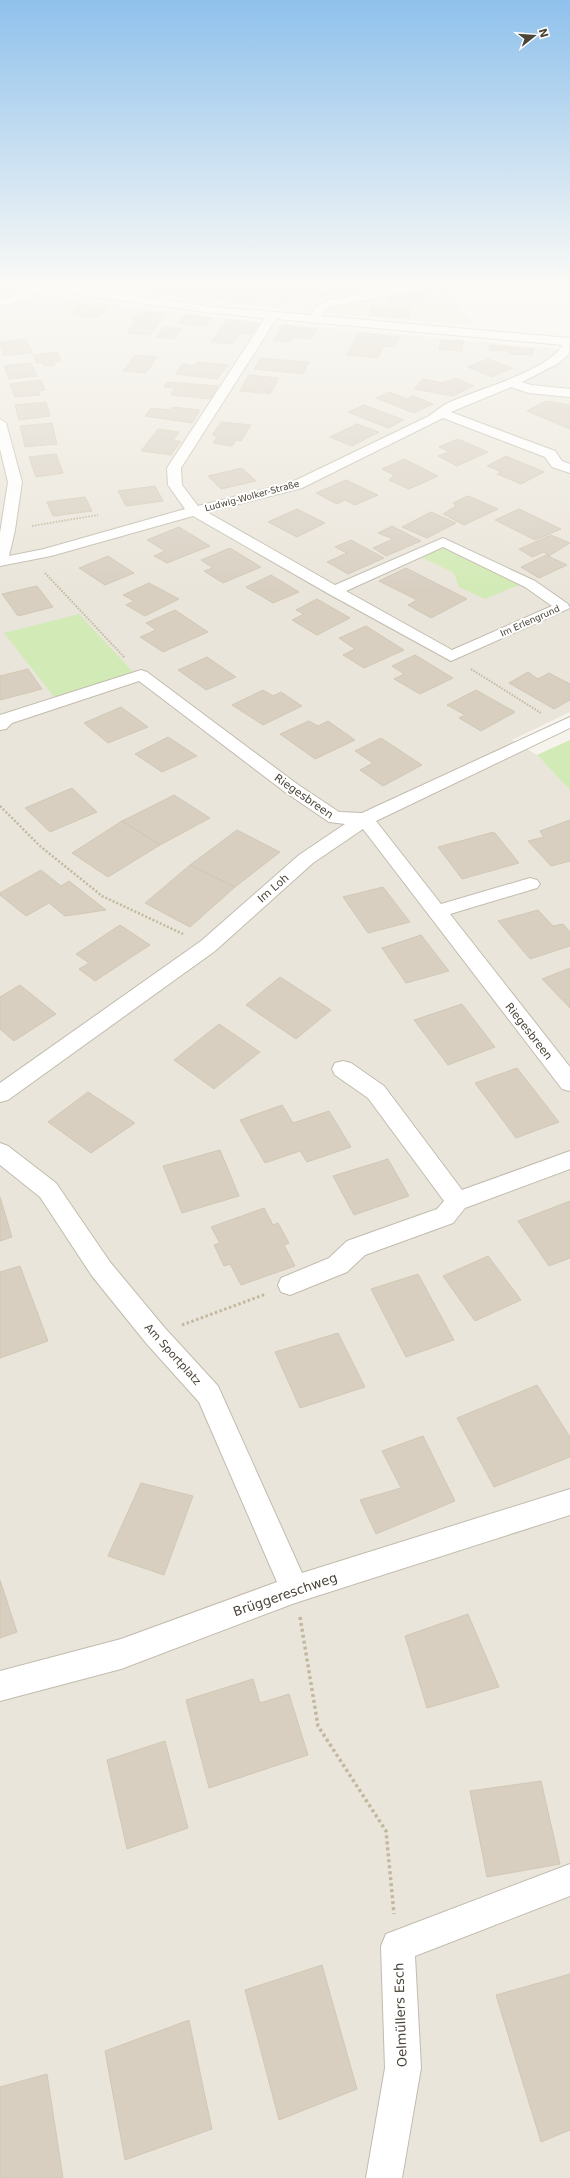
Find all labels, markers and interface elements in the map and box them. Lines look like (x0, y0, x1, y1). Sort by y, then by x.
north arrow (514, 16, 554, 56)
text: N (536, 27, 551, 40)
street label: Ludwig-Wolker-Straße (204, 478, 301, 513)
street label: Im Erlengrund (499, 603, 561, 639)
street label: Riegesbreen (272, 771, 336, 821)
street label: Im Loh (255, 871, 292, 905)
street label: Riegesbreen (502, 1000, 555, 1062)
street label: Am Sportplatz (142, 1321, 204, 1388)
street label: Brüggereschweg (231, 1570, 339, 1619)
street label: Oelmüllers Esch (391, 1962, 410, 2068)

